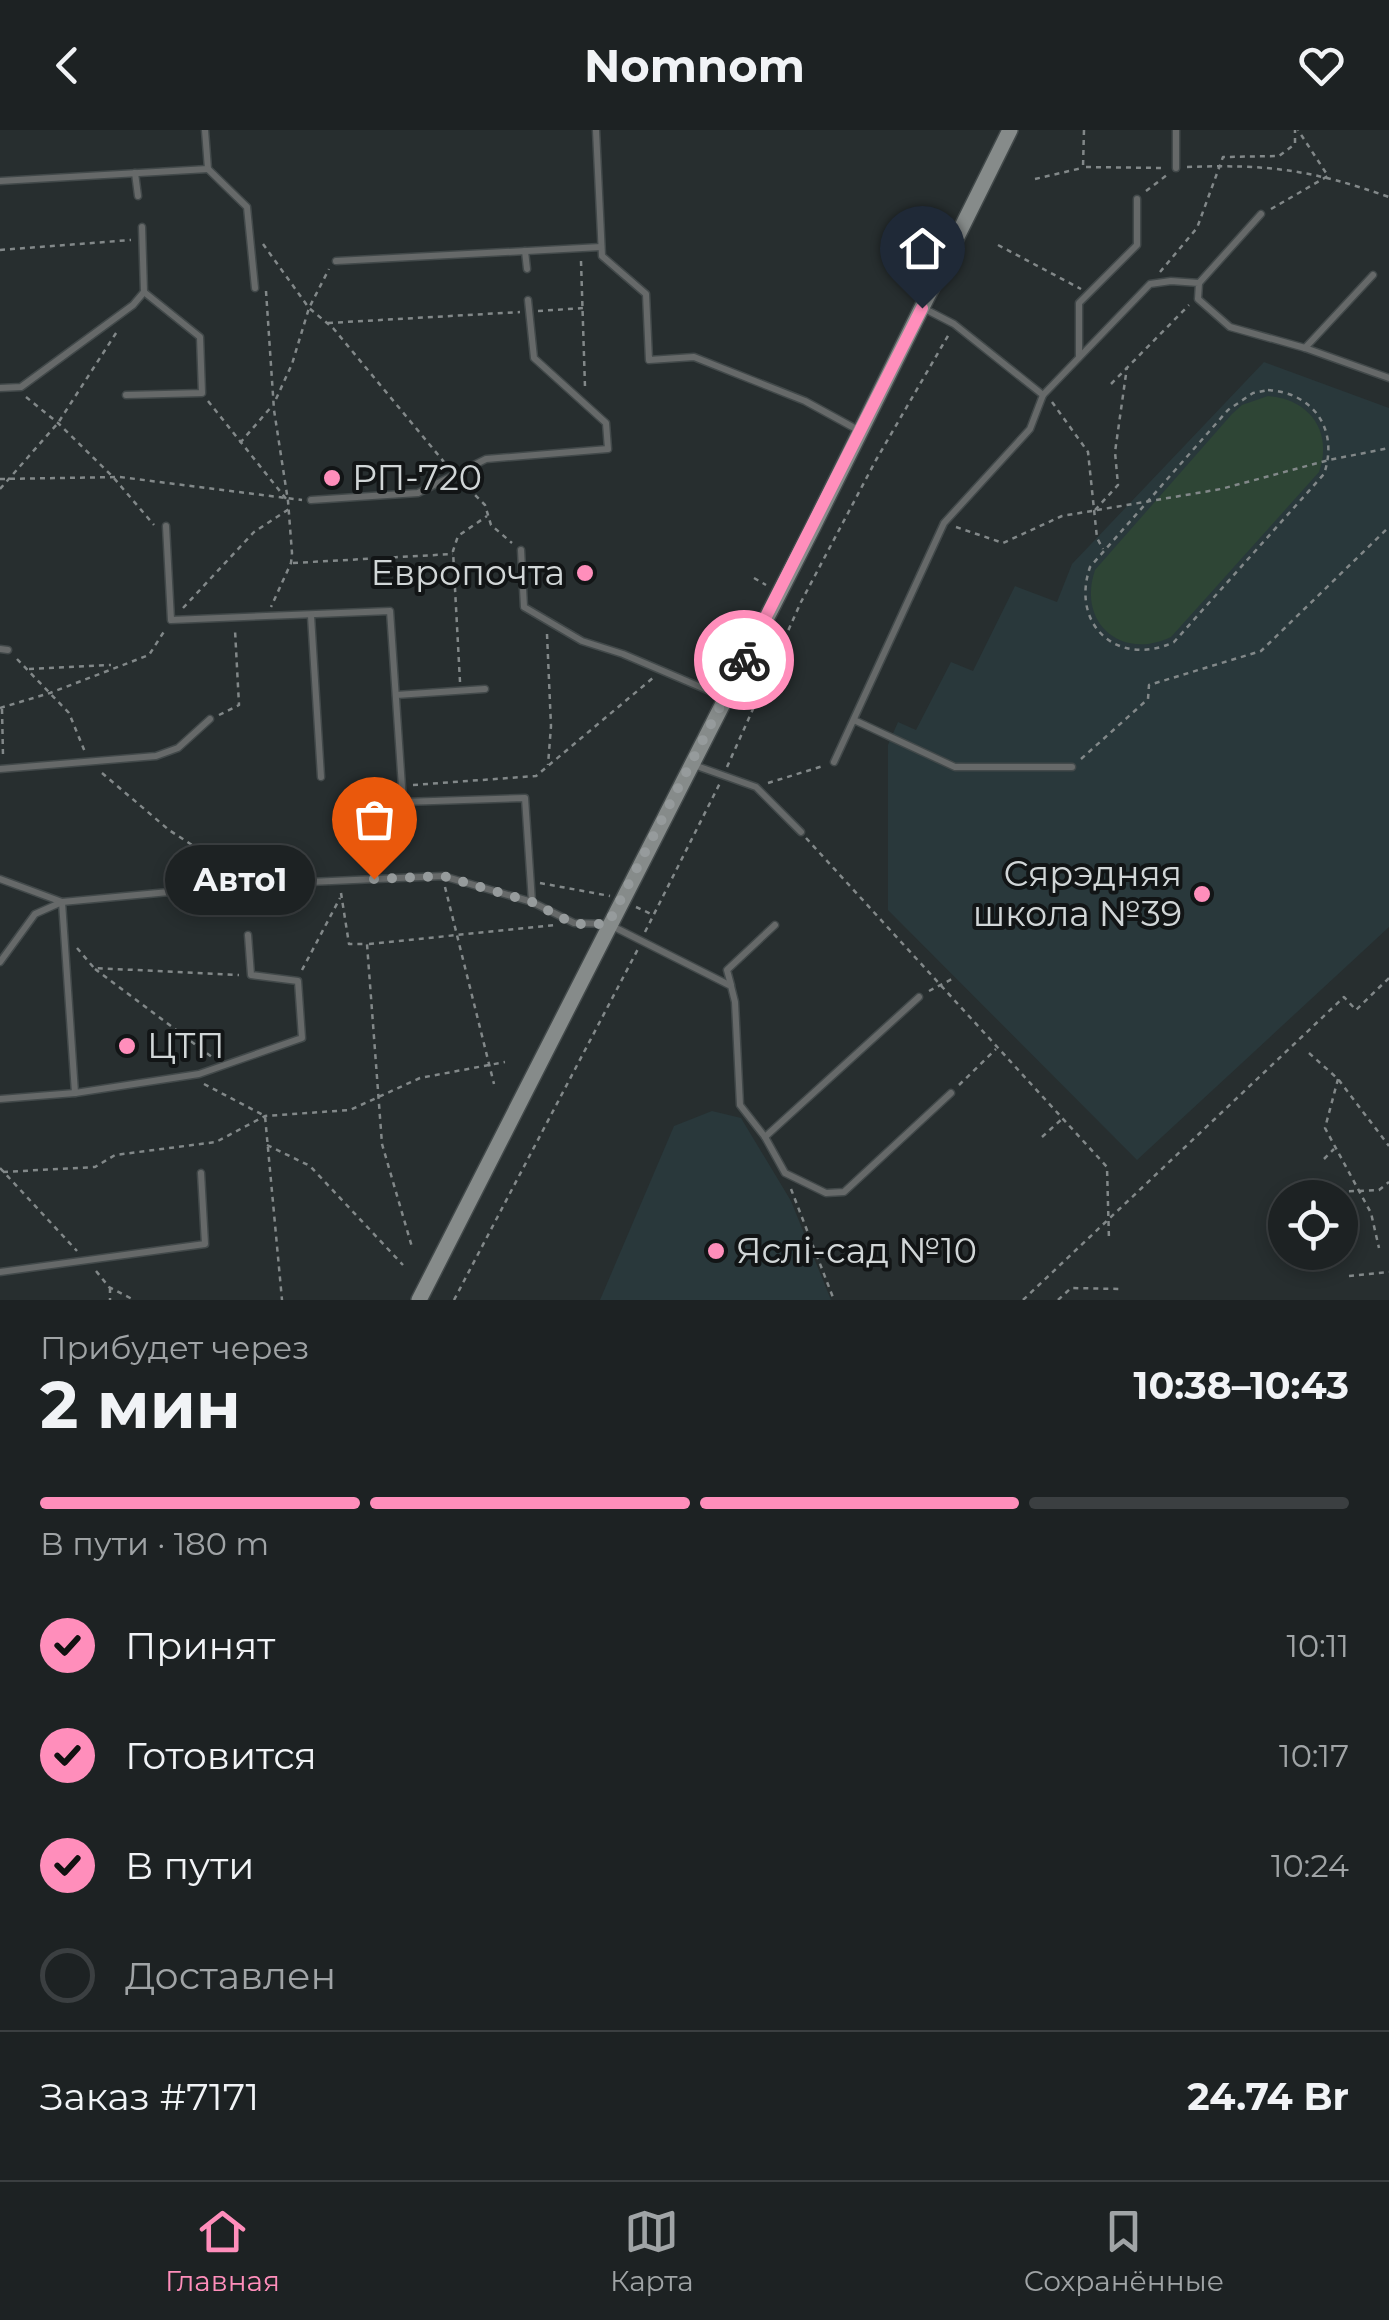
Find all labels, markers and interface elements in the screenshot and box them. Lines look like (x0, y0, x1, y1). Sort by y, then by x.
icon: back (40, 38, 95, 93)
text: Nomnom (584, 38, 805, 93)
icon: heart (1294, 38, 1349, 93)
pin (880, 206, 965, 309)
icon: home (895, 221, 950, 276)
place label: РП-720 (352, 456, 482, 499)
marker: РП-720 (321, 467, 343, 489)
place label: Европочта (371, 551, 565, 594)
marker: Европочта (574, 562, 596, 584)
courier (694, 610, 794, 710)
icon: bike (717, 633, 772, 688)
pin (332, 777, 417, 880)
icon: bag (347, 792, 402, 847)
callout: Авто1 (164, 844, 314, 914)
place label: Сярэдняя школа №39 (973, 852, 1182, 935)
text: Авто1 (193, 860, 287, 899)
marker: Сярэдняя школа №39 (1191, 883, 1213, 905)
place label: ЦТП (147, 1024, 225, 1067)
marker: ЦТП (116, 1035, 138, 1057)
map controls (1268, 1180, 1358, 1270)
button: locate (1268, 1180, 1358, 1270)
place label: Яслі-сад №10 (736, 1229, 977, 1272)
marker: Яслі-сад №10 (705, 1240, 727, 1262)
text: Прибудет через (40, 1328, 309, 1367)
text: 10:38–10:43 (1134, 1362, 1349, 1409)
text: 2 мин (40, 1365, 241, 1444)
text: В пути · 180 m (40, 1524, 269, 1563)
icon: check (40, 1618, 95, 1673)
text: Принят (125, 1622, 275, 1669)
text: 10:11 (1286, 1626, 1349, 1665)
icon: check (40, 1728, 95, 1783)
text: Готовится (125, 1732, 317, 1779)
text: 10:17 (1279, 1736, 1349, 1775)
icon: check (40, 1838, 95, 1893)
text: В пути (125, 1842, 254, 1889)
text: 10:24 (1271, 1846, 1349, 1885)
text: Доставлен (125, 1952, 336, 1999)
text: Заказ #7171 (40, 2073, 259, 2120)
text: 24.74 Br (1187, 2073, 1349, 2120)
tab: Главная (165, 2204, 280, 2298)
tab: Карта (610, 2204, 694, 2298)
tab: Сохранённые (1024, 2204, 1224, 2298)

